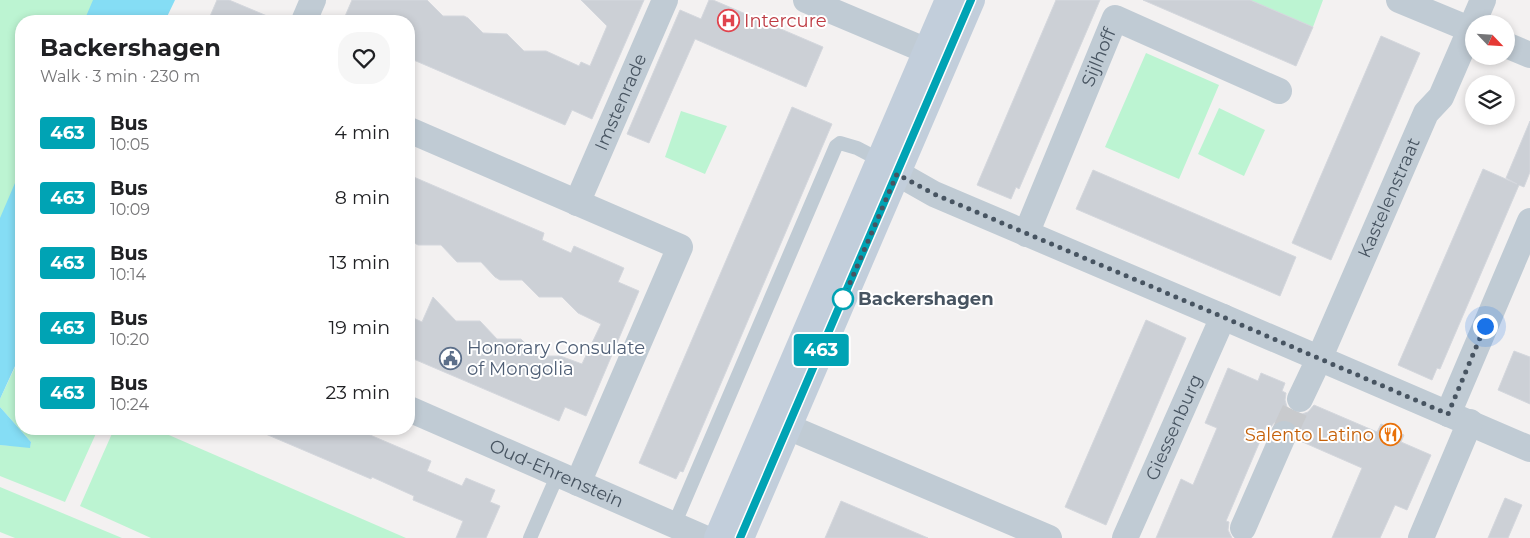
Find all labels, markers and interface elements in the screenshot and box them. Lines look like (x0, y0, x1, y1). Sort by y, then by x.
hospital icon: Intercure (716, 9, 740, 33)
place label: Intercure (744, 10, 827, 32)
north arrow (1465, 15, 1515, 65)
map controls (1465, 15, 1515, 125)
street label: Sijlhoff (1077, 24, 1121, 90)
button: heart (338, 32, 390, 84)
text: Backershagen (40, 33, 221, 62)
street label: Imstenrade (590, 50, 651, 154)
text: Walk · 3 min · 230 m (40, 67, 200, 86)
button: layers (1465, 75, 1515, 125)
text: Bus (110, 112, 148, 135)
text: 4 min (334, 121, 390, 144)
text: 463 (50, 122, 85, 144)
street label: Kastelenstraat (1353, 134, 1425, 261)
text: 10:05 (110, 135, 149, 154)
text: Bus (110, 177, 148, 200)
text: 8 min (335, 186, 390, 209)
text: 463 (50, 187, 85, 209)
text: 10:09 (110, 200, 150, 219)
text: Bus (110, 242, 148, 265)
text: 13 min (329, 251, 390, 274)
text: 463 (50, 252, 85, 274)
text: 10:14 (110, 265, 146, 284)
marker: Backershagen (832, 288, 854, 310)
place label: Backershagen (858, 288, 994, 310)
text: Bus (110, 307, 148, 330)
your location (1473, 314, 1498, 339)
text: 19 min (328, 316, 390, 339)
text: 463 (50, 317, 85, 339)
text: 10:20 (110, 330, 149, 349)
line badge: 463 (792, 334, 850, 366)
place label: Honorary Consulate of Mongolia (467, 337, 645, 380)
text: 463 (804, 339, 838, 361)
public building icon: Honorary Consulate of Mongolia (439, 346, 463, 370)
street label: Giessenburg (1141, 371, 1207, 484)
text: Bus (110, 372, 148, 395)
text: 23 min (325, 381, 390, 404)
text: 463 (50, 382, 85, 404)
text: 10:24 (110, 395, 149, 414)
restaurant icon: Salento Latino (1378, 423, 1402, 447)
place label: Salento Latino (1245, 424, 1374, 446)
street label: Oud-Ehrenstein (486, 435, 627, 512)

